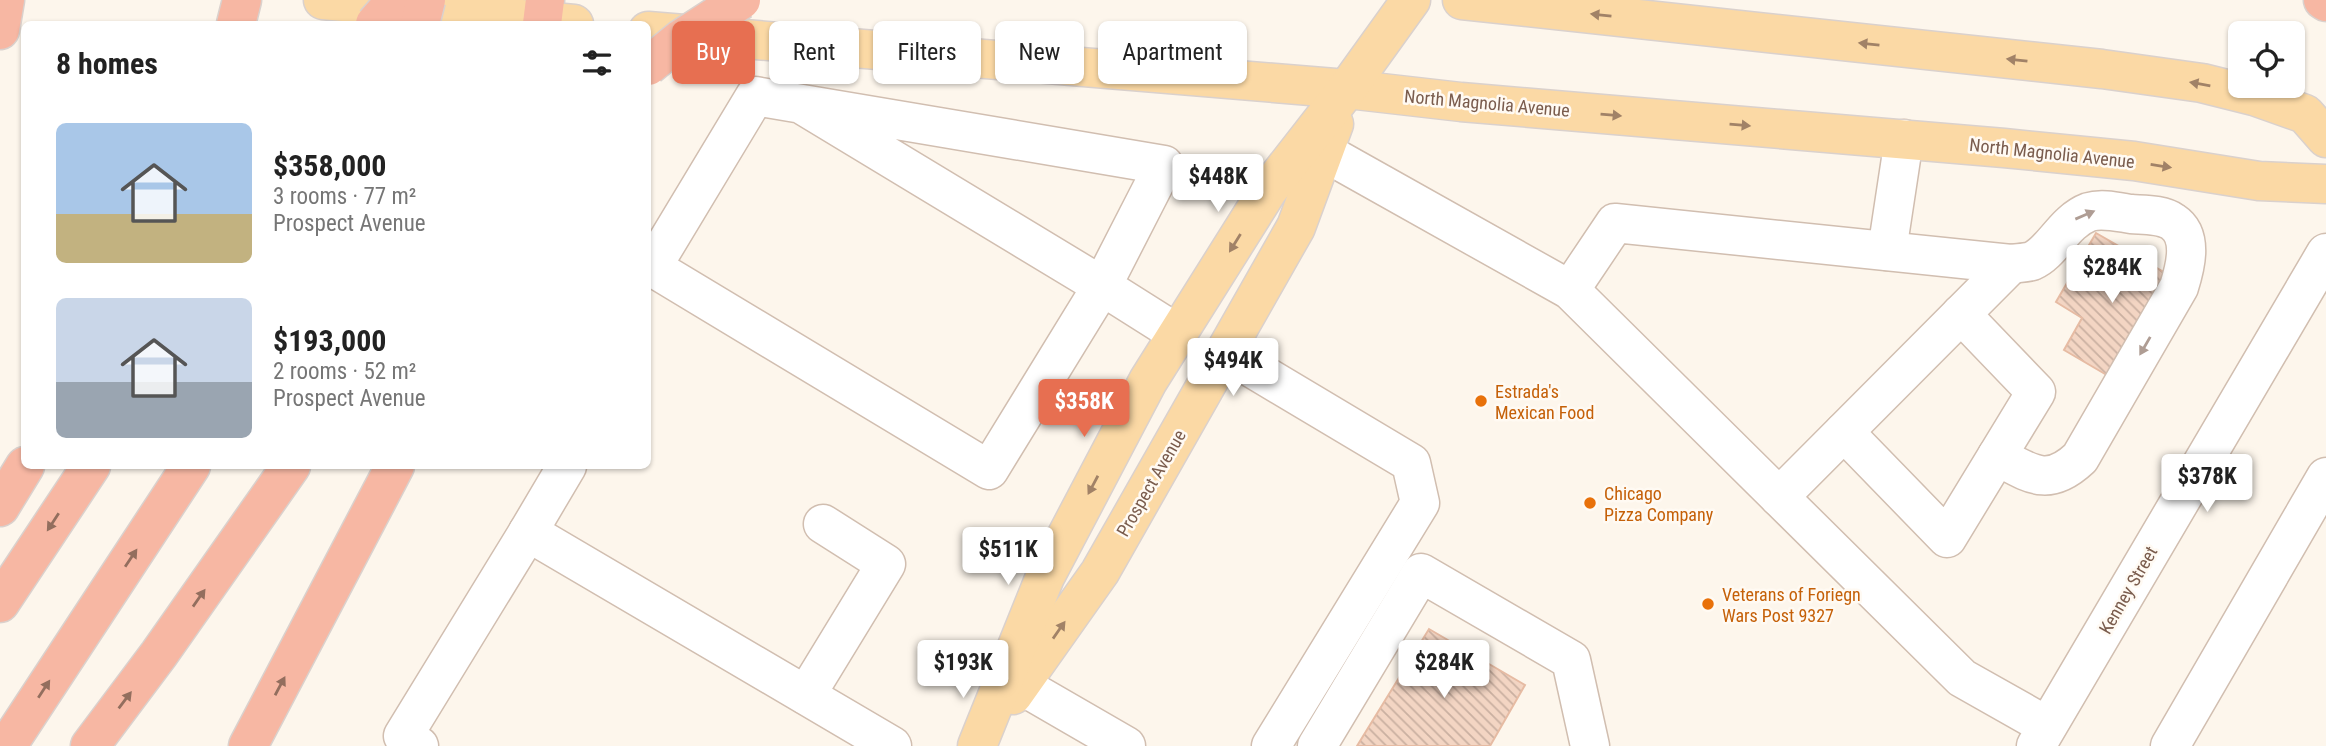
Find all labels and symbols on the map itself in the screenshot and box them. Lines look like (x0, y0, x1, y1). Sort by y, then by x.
one-way arrow (1590, 10, 1612, 21)
one-way arrow (1857, 39, 1879, 50)
one-way arrow (2006, 54, 2028, 65)
one-way arrow (2188, 78, 2210, 89)
street label: North Magnolia Avenue (1403, 85, 1571, 121)
one-way arrow (1600, 110, 1622, 121)
one-way arrow (1729, 120, 1751, 131)
street label: North Magnolia Avenue (1968, 134, 2136, 172)
pin: $448K (1169, 154, 1267, 214)
one-way arrow (2150, 160, 2172, 171)
one-way arrow (2075, 210, 2096, 221)
one-way arrow (1228, 234, 1241, 253)
pin: $284K (2063, 246, 2161, 305)
one-way arrow (2139, 336, 2151, 355)
pin: $494K (1184, 338, 1282, 398)
pin: $358K (1035, 380, 1133, 439)
place label: Estrada's Mexican Food (1495, 381, 1594, 423)
marker: Estrada's Mexican Food (1473, 393, 1489, 409)
street label: Prospect Avenue (1112, 426, 1190, 540)
pin: $378K (2158, 454, 2256, 514)
one-way arrow (1087, 475, 1099, 495)
place label: Chicago Pizza Company (1604, 483, 1714, 525)
marker: Chicago Pizza Company (1582, 495, 1598, 511)
one-way arrow (47, 513, 60, 532)
pin: $511K (959, 528, 1057, 587)
street label: Kenney Street (2095, 542, 2161, 638)
one-way arrow (124, 549, 138, 567)
place label: Veterans of Foriegn Wars Post 9327 (1722, 584, 1861, 626)
one-way arrow (192, 589, 206, 607)
marker: Veterans of Foriegn Wars Post 9327 (1700, 596, 1716, 612)
one-way arrow (1052, 621, 1066, 639)
pin: $193K (914, 640, 1012, 700)
pin: $284K (1395, 640, 1493, 700)
one-way arrow (274, 675, 286, 695)
one-way arrow (37, 680, 51, 698)
one-way arrow (117, 691, 131, 709)

